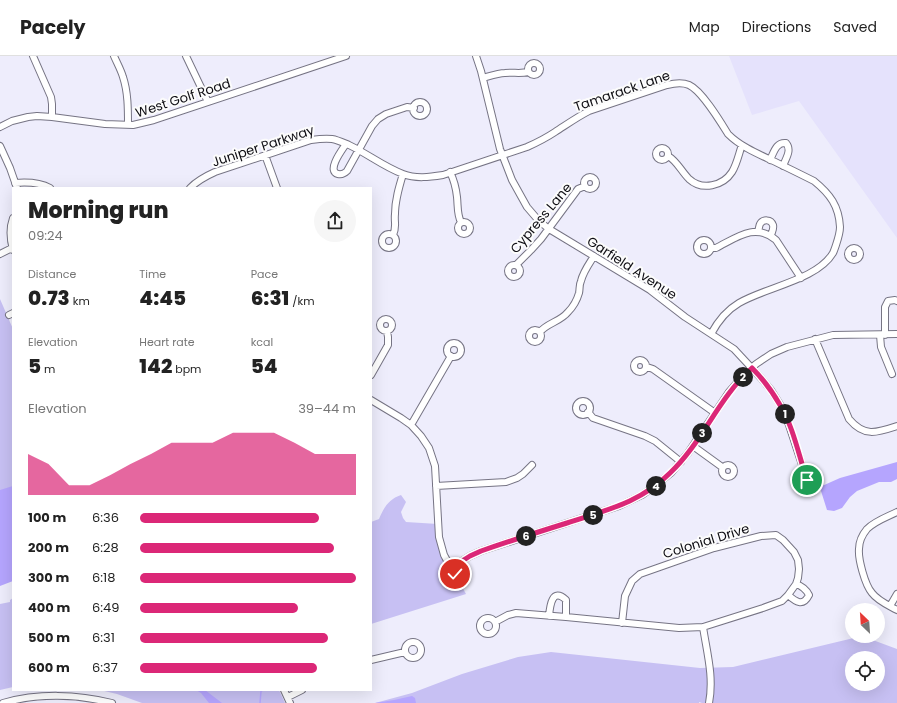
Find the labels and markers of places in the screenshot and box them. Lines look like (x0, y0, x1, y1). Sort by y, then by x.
pin: 2 (733, 367, 753, 387)
pin: 1 (775, 404, 795, 424)
pin: 3 (692, 423, 712, 443)
pin (790, 463, 824, 497)
pin: 4 (646, 476, 666, 496)
pin: 5 (583, 505, 603, 525)
pin: 6 (516, 526, 536, 546)
pin (438, 557, 472, 591)

